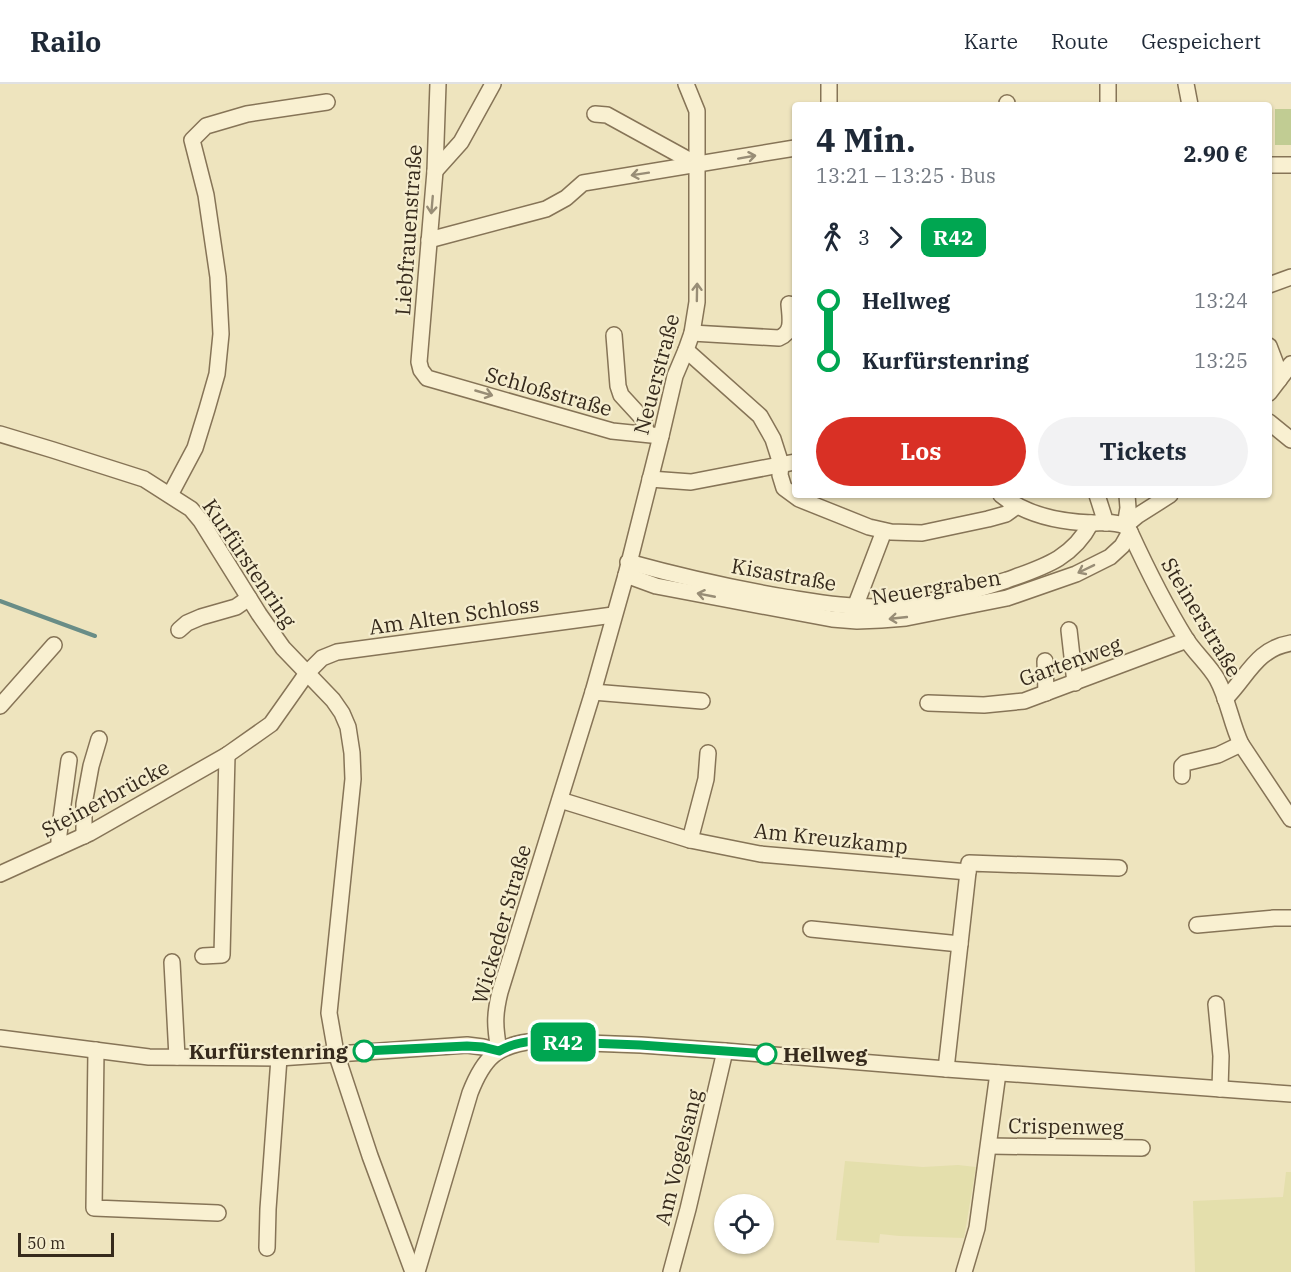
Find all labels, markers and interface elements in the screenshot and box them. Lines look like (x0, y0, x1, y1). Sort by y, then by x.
text: Railo (30, 23, 101, 60)
text: Karte (964, 27, 1018, 55)
text: Route (1051, 27, 1108, 55)
text: Gespeichert (1141, 27, 1261, 55)
text: 4 Min. (816, 118, 916, 161)
text: 2.90 € (1183, 139, 1248, 168)
street label: Liebfrauenstraße (388, 144, 428, 316)
one-way arrow (736, 151, 756, 162)
text: 13:21 – 13:25 · Bus (816, 162, 996, 189)
one-way arrow (631, 169, 651, 180)
one-way arrow (426, 195, 437, 215)
icon: walk (816, 221, 849, 254)
icon: forward (879, 221, 912, 254)
text: R42 (933, 223, 974, 251)
text: 3 (858, 224, 870, 251)
one-way arrow (691, 283, 703, 303)
text: Hellweg (862, 286, 950, 315)
text: 13:24 (1194, 287, 1248, 314)
street label: Neuerstraße (626, 310, 686, 438)
text: Kurfürstenring (862, 346, 1029, 375)
text: 13:25 (1194, 347, 1248, 374)
street label: Schloßstraße (482, 360, 616, 422)
one-way arrow (474, 388, 493, 400)
button: Los (816, 417, 1026, 486)
button: Tickets (1038, 417, 1248, 486)
street label: Kurfürstenring (197, 493, 304, 633)
street label: Kisastraße (729, 551, 839, 597)
street label: Steinerstraße (1155, 552, 1249, 682)
street label: Neuergraben (869, 563, 1003, 611)
one-way arrow (1077, 563, 1095, 575)
street label: Am Alten Schloss (367, 589, 541, 641)
one-way arrow (696, 589, 716, 600)
one-way arrow (889, 613, 909, 624)
street label: Gartenweg (1015, 629, 1126, 692)
street label: Steinerbrücke (36, 753, 174, 843)
street label: Am Kreuzkamp (753, 816, 909, 860)
street label: Wickeder Straße (465, 841, 537, 1007)
line badge: R42 (528, 1022, 598, 1062)
text: R42 (543, 1028, 583, 1056)
place label: Kurfürstenring (189, 1037, 349, 1065)
marker: Kurfürstenring (353, 1040, 375, 1062)
place label: Hellweg (783, 1040, 868, 1068)
marker: Hellweg (755, 1043, 777, 1065)
street label: Am Vogelsang (648, 1085, 709, 1228)
street label: Crispenweg (1008, 1111, 1125, 1141)
map controls (714, 1194, 774, 1254)
button: locate (714, 1194, 774, 1254)
scale bar (18, 1230, 114, 1258)
text: 50 m (27, 1233, 65, 1253)

